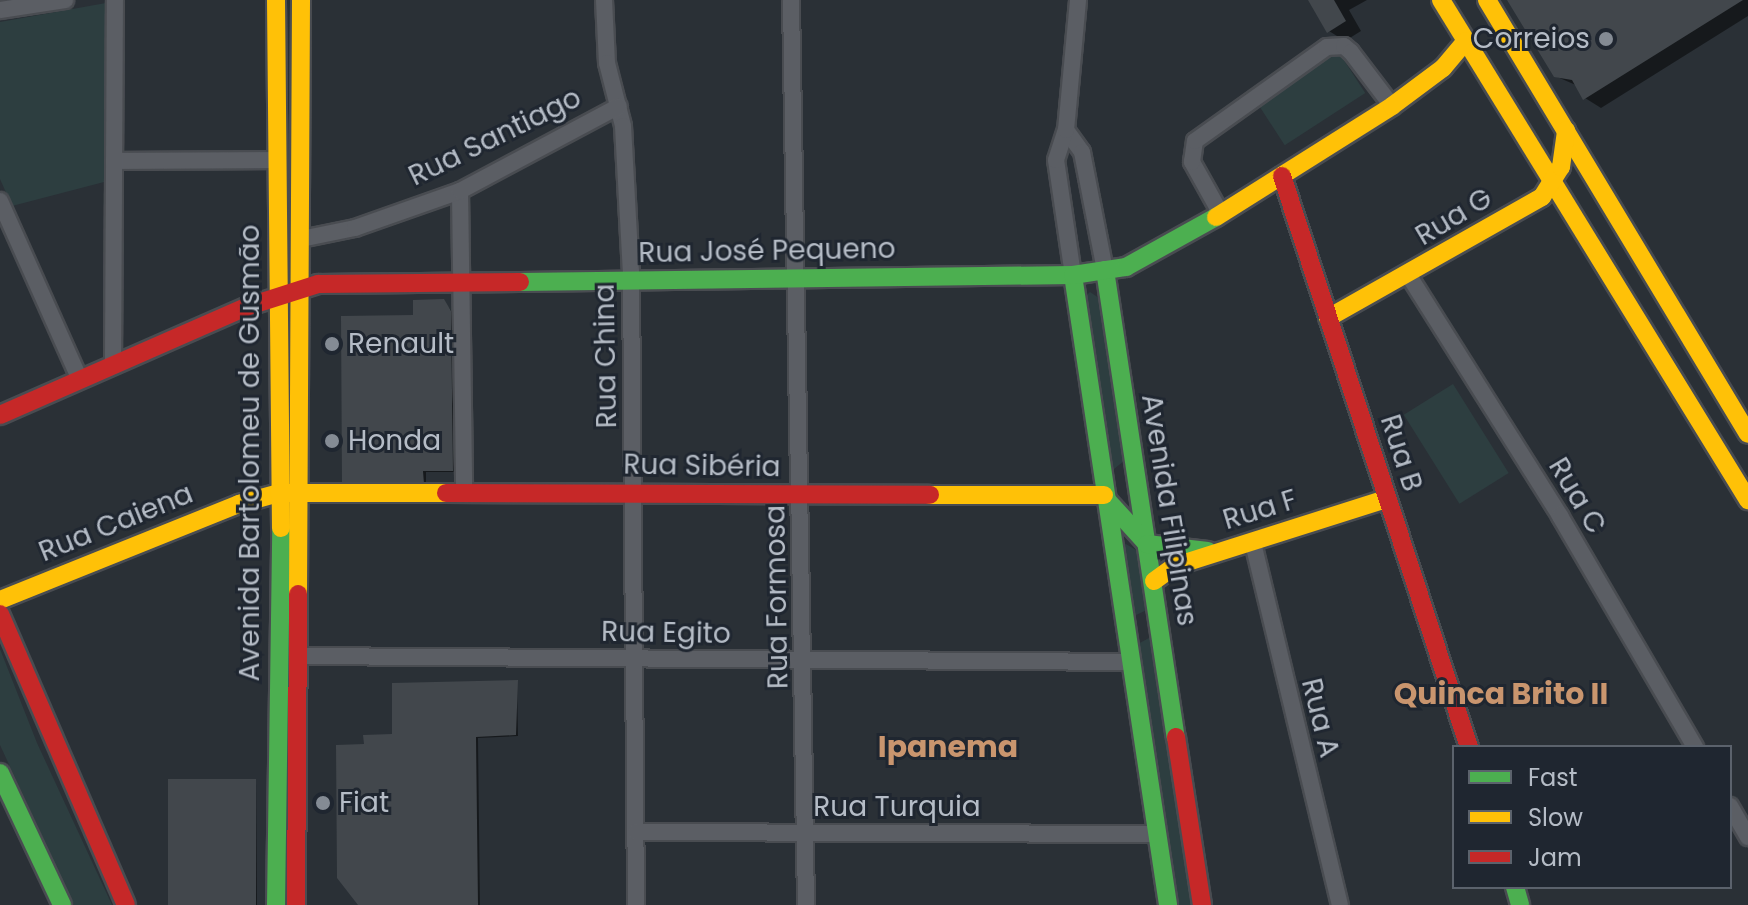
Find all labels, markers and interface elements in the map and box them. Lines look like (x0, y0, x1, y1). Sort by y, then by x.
place label: Correios (1473, 22, 1590, 56)
marker: Correios (1597, 30, 1615, 48)
street label: Rua Santiago (403, 81, 587, 193)
street label: Rua G (1410, 181, 1498, 253)
street label: Avenida Bartolomeu de Gusmão (233, 225, 267, 681)
street label: Rua José Pequeno (638, 232, 896, 270)
street label: Rua China (588, 283, 624, 429)
place label: Renault (348, 327, 454, 361)
marker: Renault (323, 335, 341, 353)
street label: Avenida Filipinas (1134, 392, 1204, 628)
street label: Rua B (1373, 410, 1429, 496)
place label: Honda (348, 424, 441, 458)
marker: Honda (323, 432, 341, 450)
street label: Rua Sibéria (623, 448, 781, 484)
street label: Rua C (1541, 452, 1613, 540)
street label: Rua Caiena (34, 477, 198, 569)
street label: Rua F (1219, 483, 1301, 537)
street label: Rua Formosa (759, 505, 795, 689)
street label: Rua Egito (601, 615, 731, 651)
street label: Rua A (1294, 675, 1346, 761)
district label: Quinca Brito II (1394, 676, 1608, 712)
district label: Ipanema (878, 729, 1018, 765)
legend (1452, 745, 1732, 889)
text: Fast (1528, 761, 1578, 794)
place label: Fiat (339, 786, 389, 820)
street label: Rua Turquia (813, 790, 981, 824)
marker: Fiat (314, 794, 332, 812)
text: Slow (1528, 801, 1583, 834)
text: Jam (1528, 841, 1582, 874)

